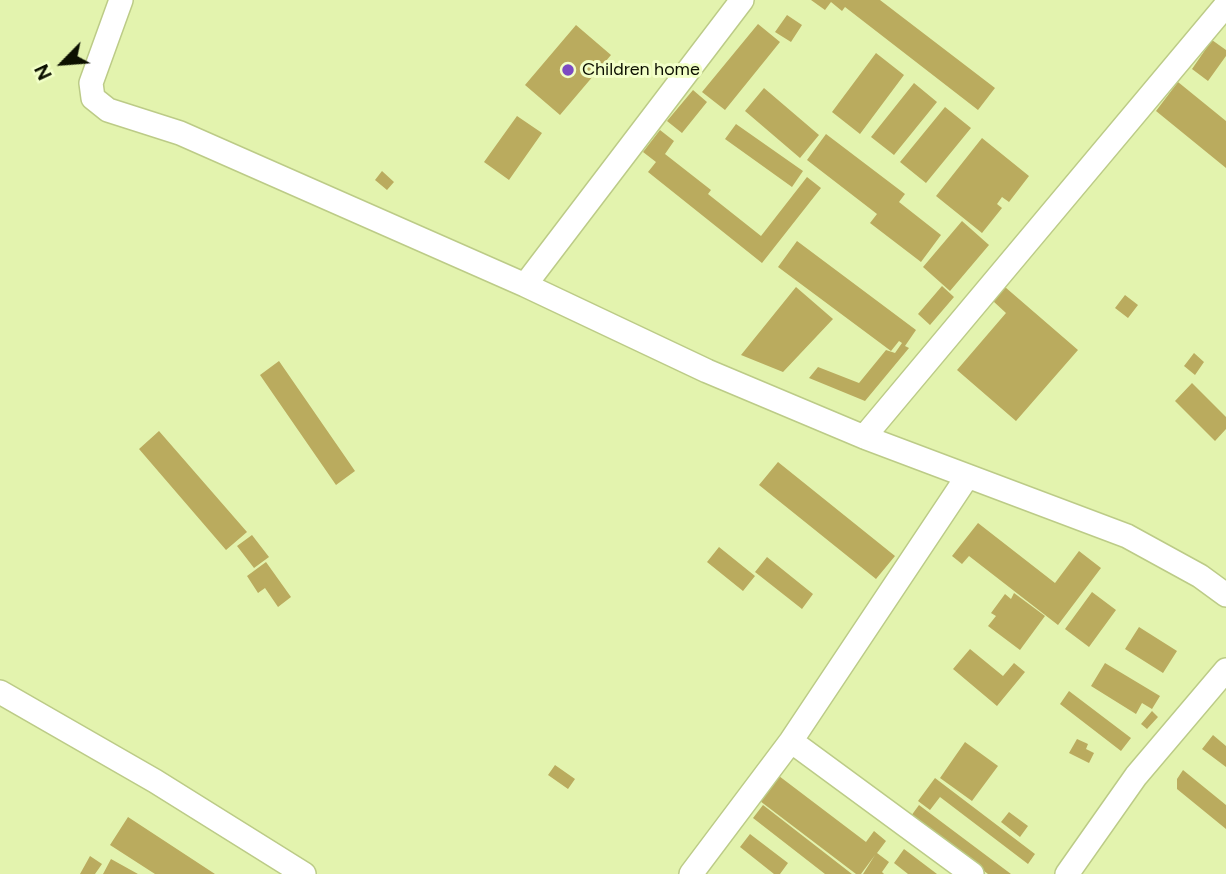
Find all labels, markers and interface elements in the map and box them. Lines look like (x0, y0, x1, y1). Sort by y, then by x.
north arrow (28, 28, 98, 98)
place label: Children home (582, 59, 700, 81)
text: N (30, 61, 57, 84)
marker: Children home (560, 62, 576, 78)

